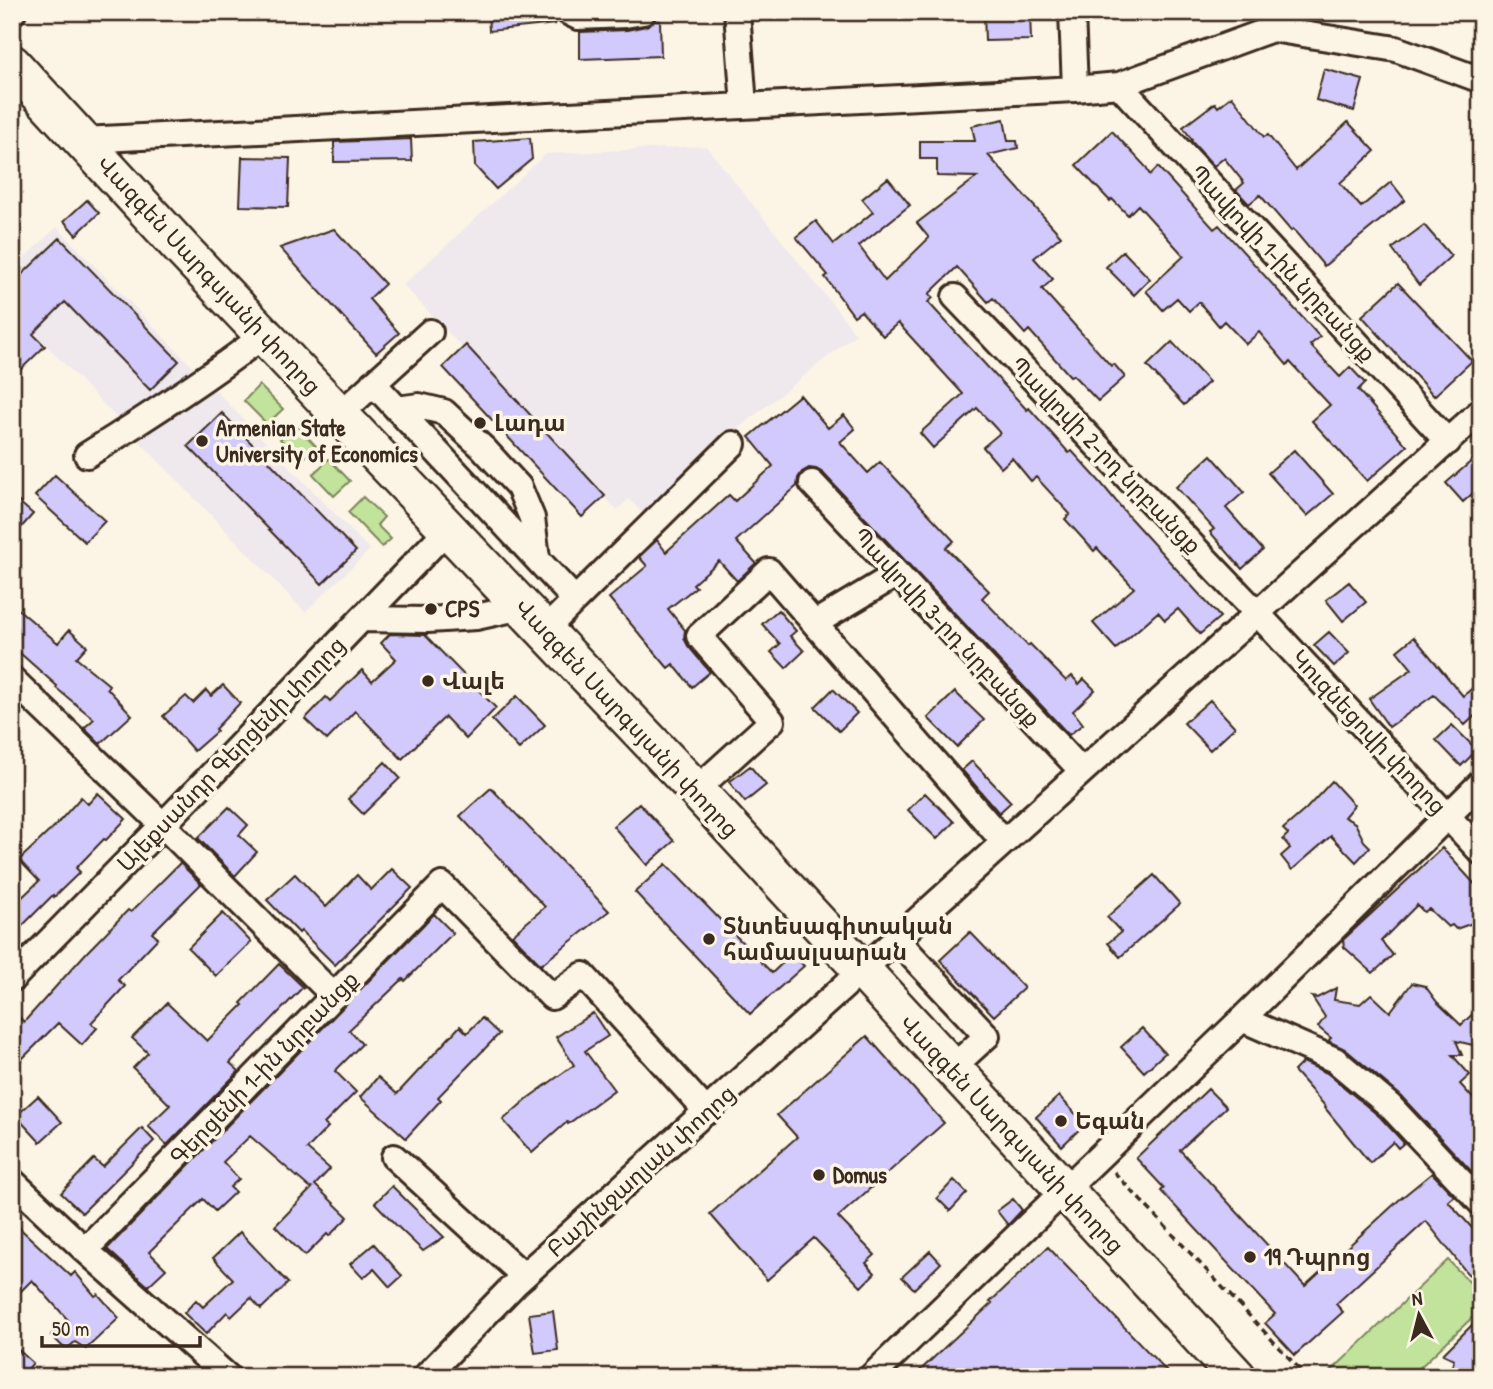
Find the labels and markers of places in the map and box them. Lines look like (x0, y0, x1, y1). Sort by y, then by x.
place label: Լադա (494, 407, 566, 438)
place label: Armenian State University of Economics (216, 412, 418, 470)
marker: Լադա (472, 415, 488, 431)
marker: Armenian State University of Economics (194, 433, 210, 449)
place label: CPS (445, 593, 480, 624)
marker: CPS (423, 601, 439, 617)
place label: Վալե (442, 665, 505, 696)
marker: Վալե (420, 673, 436, 689)
place label: Տնտեսագիտական համասլսարան (723, 910, 953, 967)
marker: Տնտեսագիտական համասլսարան (701, 931, 717, 947)
place label: Եգան (1075, 1105, 1145, 1136)
marker: Եգան (1053, 1113, 1069, 1129)
place label: Domus (833, 1159, 887, 1190)
marker: Domus (811, 1167, 827, 1183)
place label: 19 Դպրոց (1264, 1241, 1371, 1272)
marker: 19 Դպրոց (1242, 1249, 1258, 1265)

